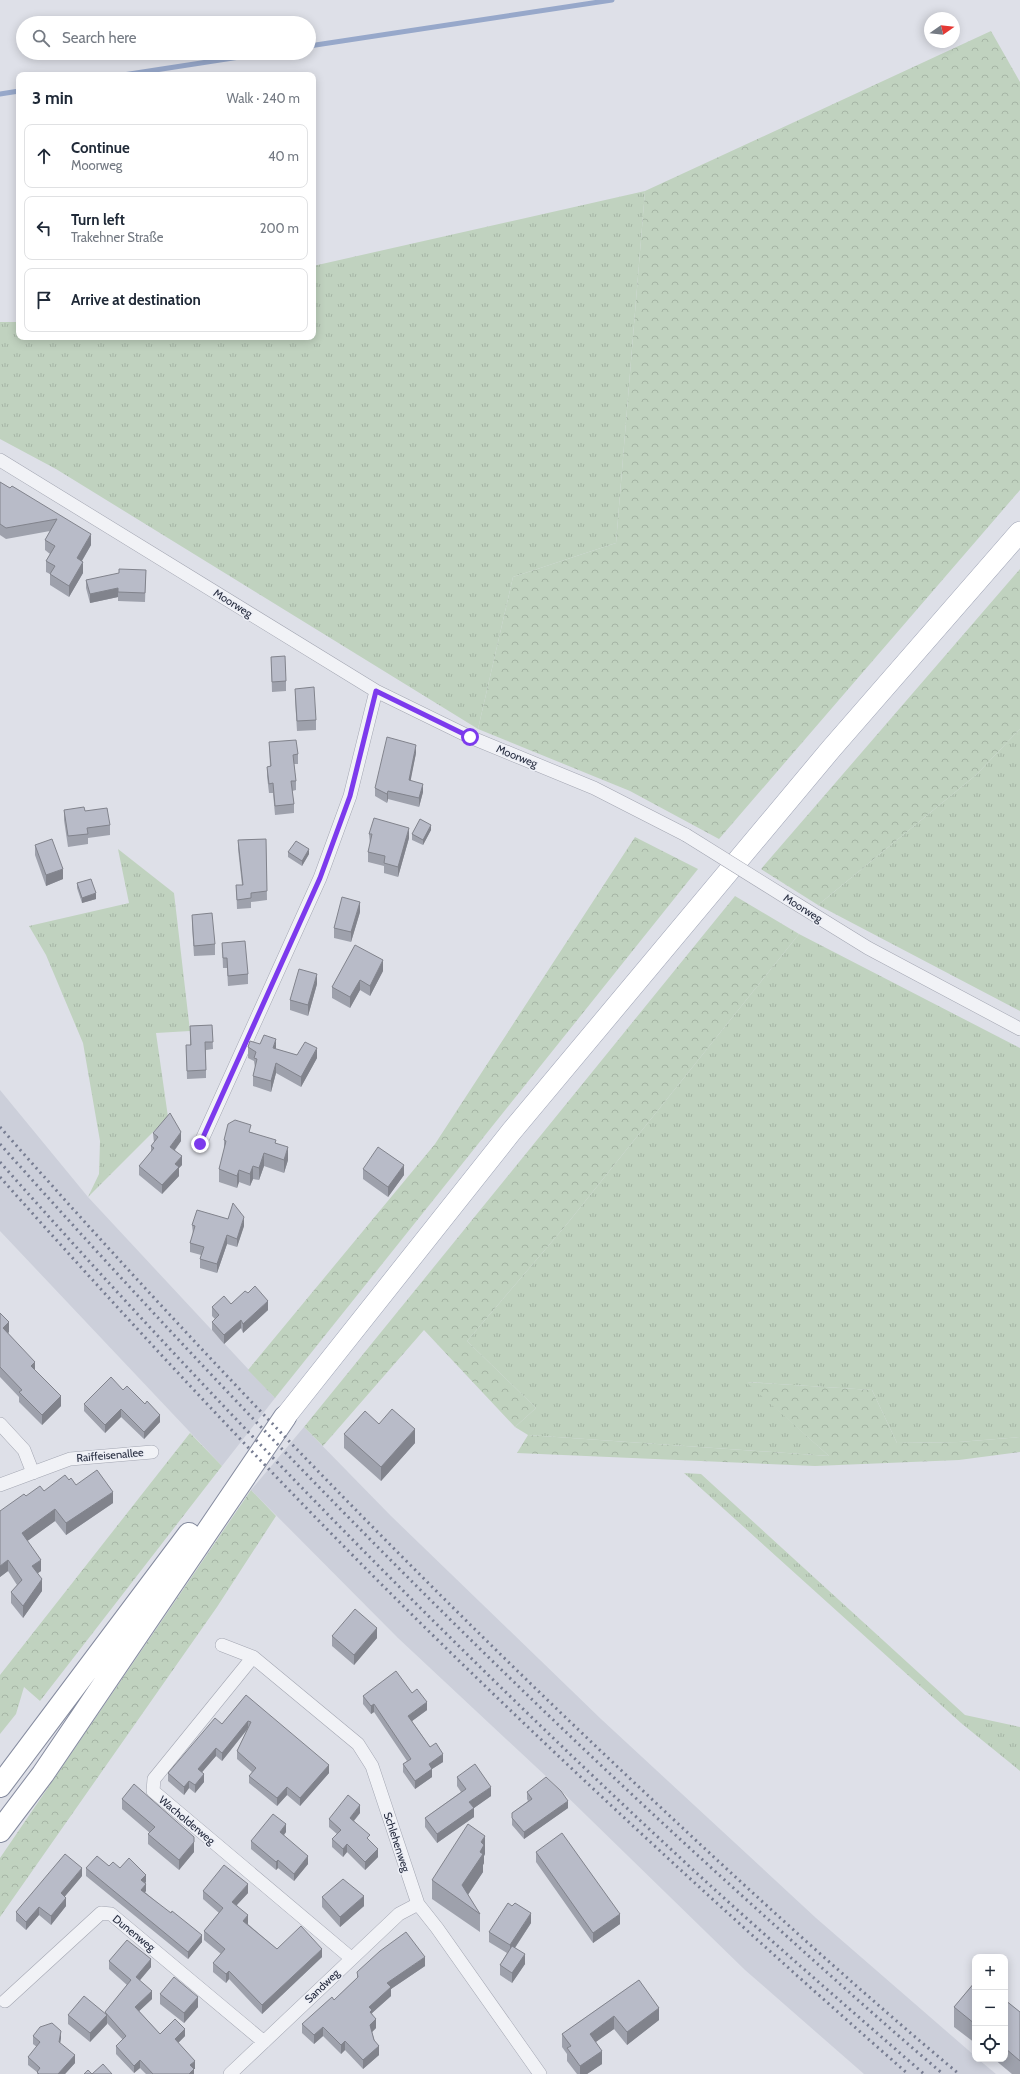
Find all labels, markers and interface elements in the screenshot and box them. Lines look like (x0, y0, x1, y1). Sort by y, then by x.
north arrow (924, 12, 960, 48)
search box (16, 16, 316, 60)
icon: search (30, 27, 52, 49)
text: Search here (62, 29, 137, 47)
text: 3 min (32, 88, 73, 108)
text: Walk · 240 m (226, 90, 300, 106)
text: Continue (71, 139, 130, 157)
icon: ahead (33, 145, 55, 167)
text: 40 m (268, 148, 299, 164)
text: Moorweg (71, 157, 122, 173)
text: Turn left (71, 211, 125, 229)
icon: left (33, 217, 55, 239)
text: 200 m (260, 220, 299, 236)
text: Trakehner Straße (71, 229, 163, 245)
icon: arrive (33, 289, 55, 311)
text: Arrive at destination (71, 291, 201, 309)
street label: Moorweg (211, 586, 256, 621)
route start (461, 728, 479, 746)
street label: Moorweg (494, 741, 540, 771)
street label: Moorweg (781, 891, 826, 926)
route end (191, 1135, 209, 1153)
street label: Raiffeisenallee (76, 1445, 145, 1465)
street label: Wacholderweg (156, 1792, 218, 1848)
street label: Schlehenweg (381, 1810, 413, 1874)
street label: Dunenweg (110, 1912, 158, 1955)
map controls (972, 1954, 1008, 2062)
button: + (972, 1954, 1008, 1990)
street label: Sandweg (302, 1966, 343, 2006)
button: − (972, 1990, 1008, 2026)
button: locate (972, 2026, 1008, 2062)

